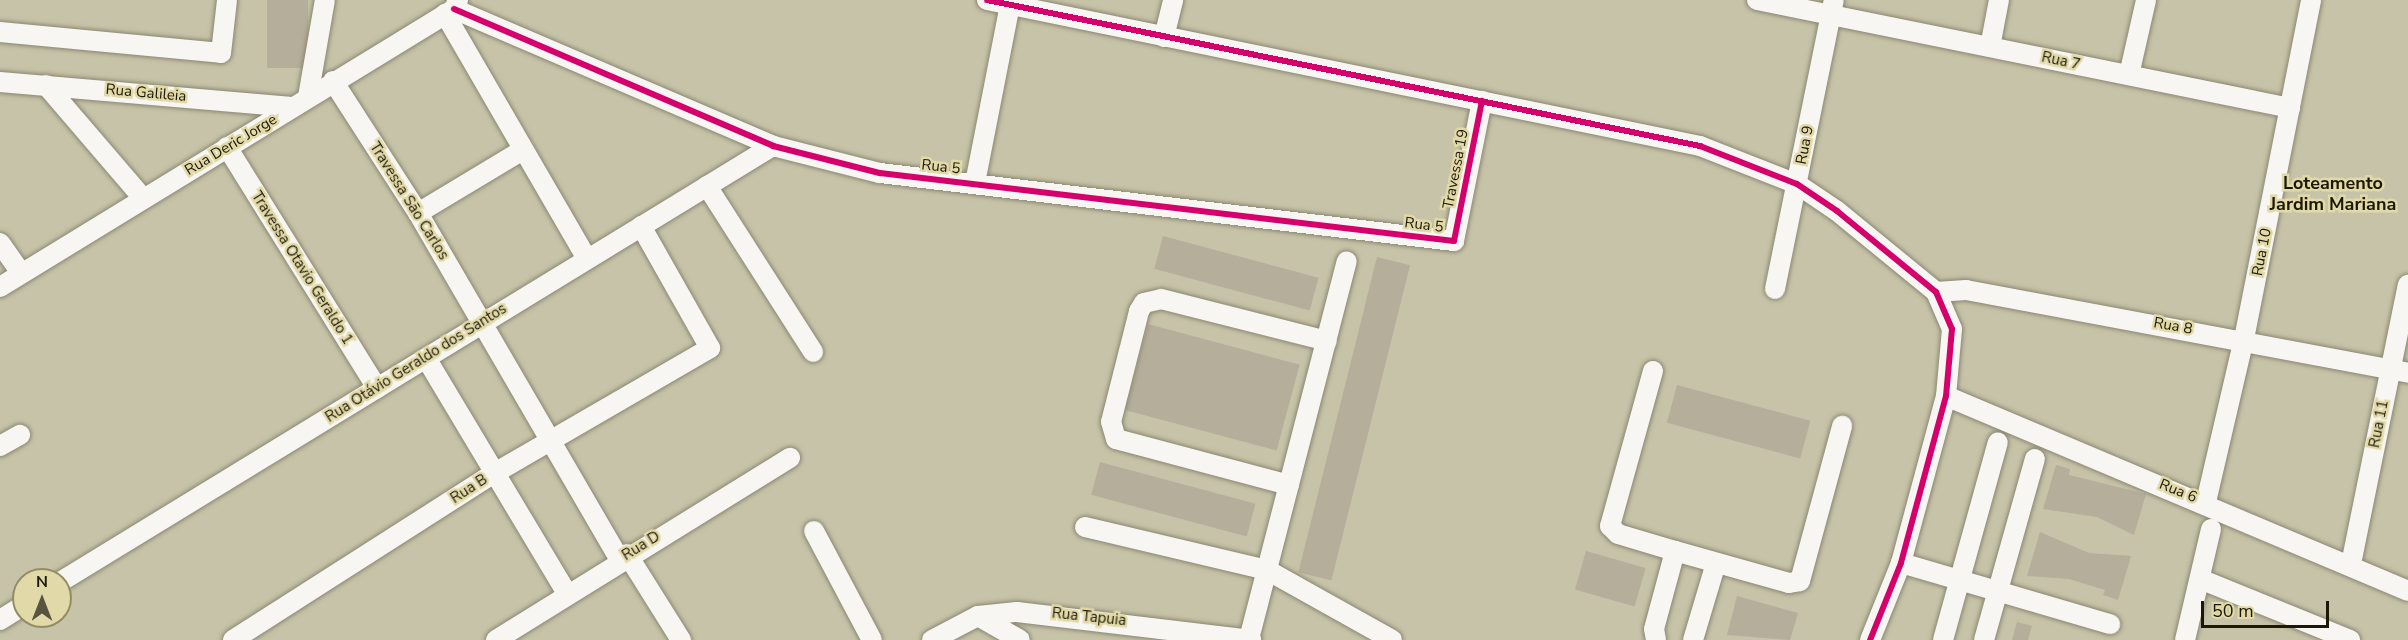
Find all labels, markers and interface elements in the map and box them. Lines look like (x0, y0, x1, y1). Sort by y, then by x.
street label: Rua 7 (2040, 48, 2082, 74)
street label: Rua Galileia (105, 81, 187, 105)
street label: Rua Deric Jorge (182, 110, 280, 180)
street label: Rua 9 (1792, 124, 1818, 166)
street label: Travessa 19 (1439, 128, 1473, 210)
street label: Travessa São Carlos (366, 139, 452, 263)
street label: Rua 5 (921, 156, 961, 178)
district label: Loteamento Jardim Mariana (2270, 173, 2396, 216)
street label: Travessa Otavio Geraldo 1 (247, 188, 357, 348)
street label: Rua 5 (1403, 214, 1445, 236)
street label: Rua 10 (2249, 227, 2275, 277)
street label: Rua Otávio Geraldo dos Santos (322, 300, 510, 426)
street label: Rua 8 (2152, 314, 2194, 338)
street label: Rua 11 (2366, 399, 2392, 449)
street label: Rua B (447, 470, 491, 508)
street label: Rua 6 (2156, 475, 2200, 507)
street label: Rua D (619, 527, 663, 565)
north arrow (12, 568, 72, 628)
text: N (36, 571, 48, 593)
scale bar (2204, 589, 2332, 627)
text: 50 m (2212, 599, 2254, 623)
street label: Rua Tapuia (1051, 604, 1127, 630)

